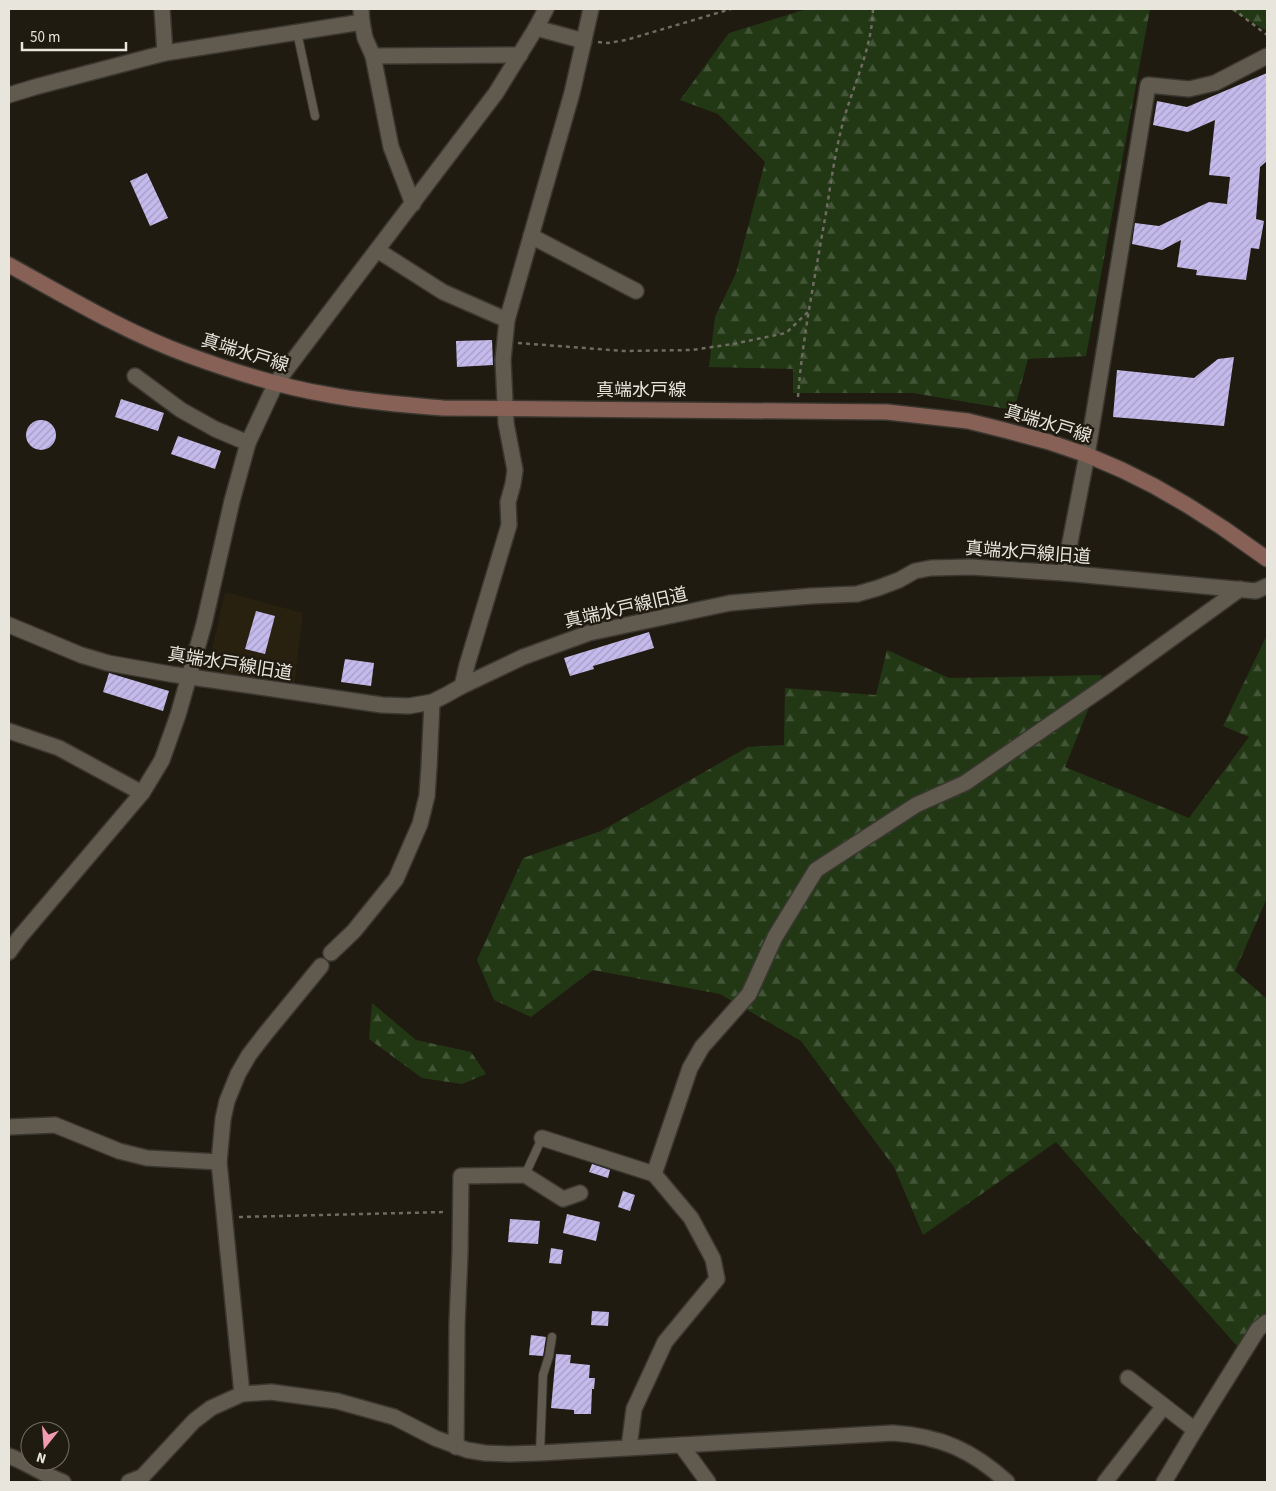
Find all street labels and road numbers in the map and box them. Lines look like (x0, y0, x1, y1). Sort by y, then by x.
street label: 真端水戸線 (198, 328, 292, 378)
street label: 真端水戸線 (596, 378, 686, 403)
street label: 真端水戸線 (1001, 399, 1095, 449)
street label: 真端水戸線旧道 (964, 536, 1092, 570)
street label: 真端水戸線旧道 (562, 582, 690, 634)
street label: 真端水戸線旧道 (166, 642, 294, 686)

